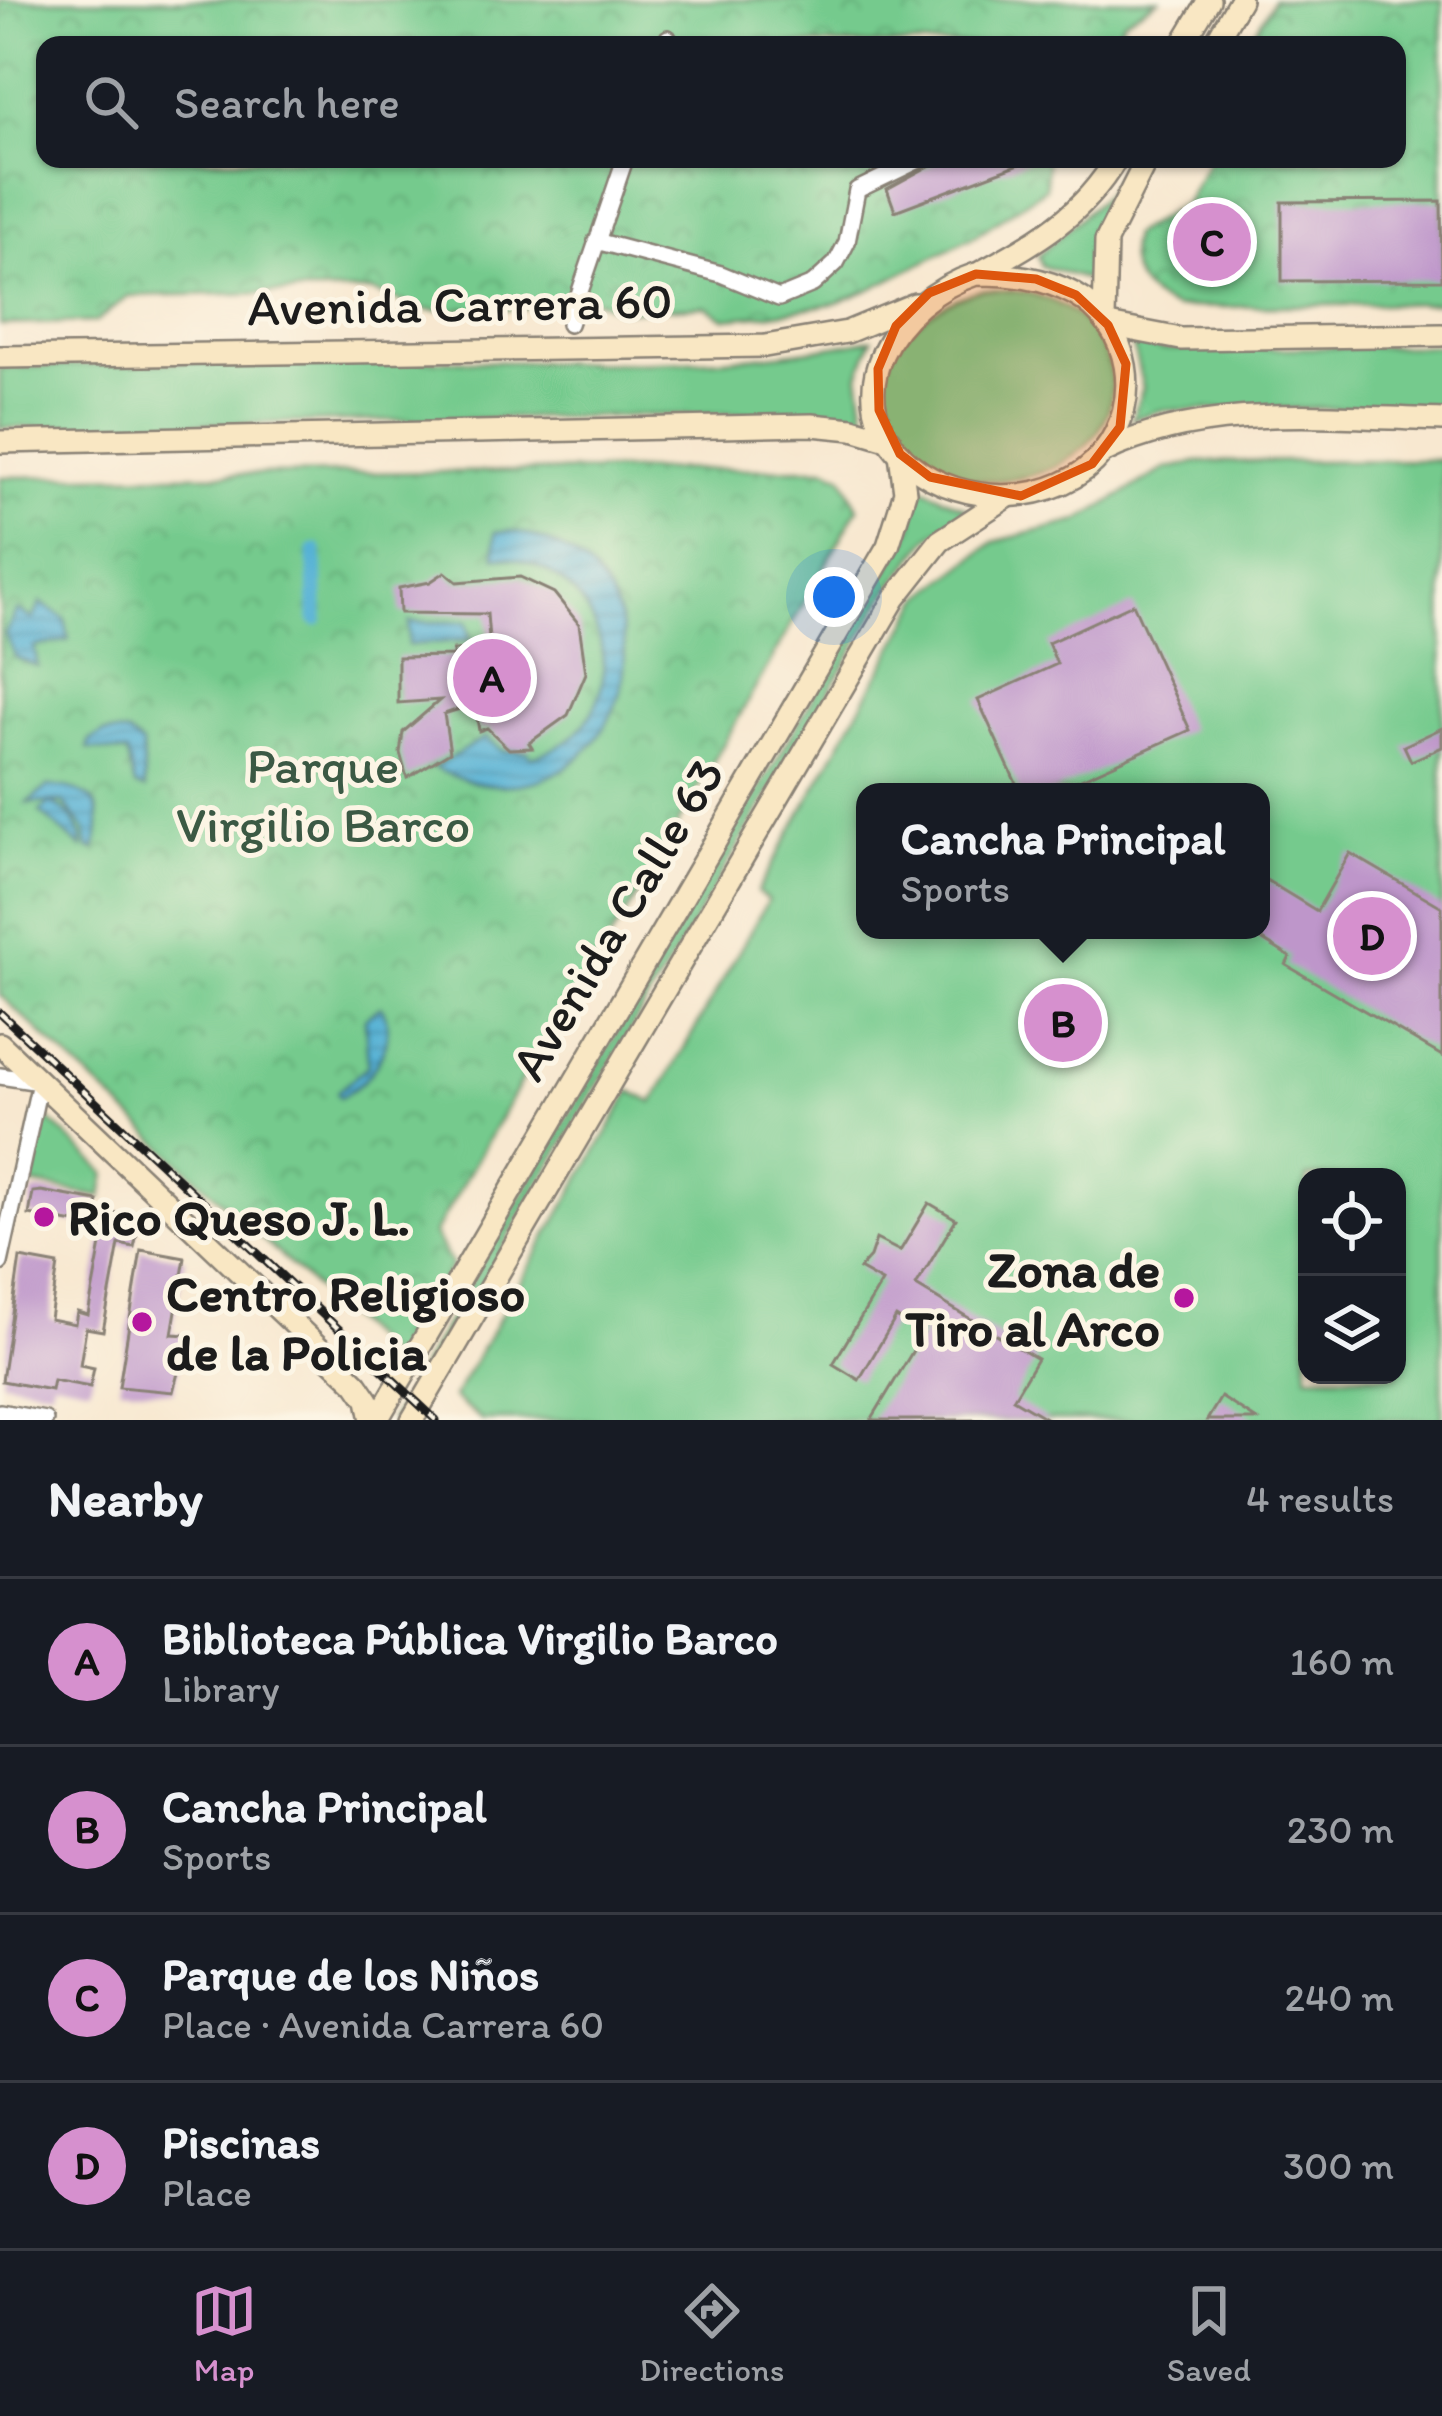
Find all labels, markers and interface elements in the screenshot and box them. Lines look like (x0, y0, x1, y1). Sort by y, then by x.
search box (36, 36, 1406, 168)
icon: search (78, 69, 144, 135)
text: Search here (174, 75, 400, 129)
pin: C (1173, 197, 1251, 287)
street label: Avenida Carrera 60 (247, 270, 673, 338)
your location (804, 567, 864, 627)
pin: A (453, 633, 531, 723)
park label: Parque Virgilio Barco (176, 735, 470, 855)
street label: Avenida Calle 63 (497, 747, 737, 1091)
popup (856, 783, 1270, 939)
text: Cancha Principal (901, 811, 1225, 865)
text: Sports (901, 865, 1010, 912)
pin: D (1333, 891, 1411, 981)
pin: B (1024, 978, 1102, 1068)
map controls (1298, 1168, 1406, 1384)
button: locate (1298, 1168, 1406, 1276)
place label: Rico Queso J. L. (68, 1187, 410, 1248)
marker: Rico Queso J. L. (31, 1204, 57, 1230)
place label: Zona de Tiro al Arco (904, 1239, 1160, 1359)
place label: Centro Religioso de la Policia (166, 1263, 525, 1383)
button: layers (1298, 1276, 1406, 1384)
marker: Zona de Tiro al Arco (1171, 1285, 1197, 1311)
marker: Centro Religioso de la Policia (129, 1309, 155, 1335)
text: Nearby (48, 1468, 203, 1529)
text: 4 results (1246, 1475, 1394, 1522)
text: Biblioteca Pública Virgilio Barco (162, 1611, 778, 1665)
text: A (75, 1638, 99, 1685)
text: 160 m (1290, 1638, 1394, 1685)
text: Library (162, 1665, 280, 1712)
text: Cancha Principal (162, 1779, 487, 1833)
text: B (74, 1806, 100, 1853)
text: 230 m (1287, 1806, 1394, 1853)
text: Sports (162, 1833, 271, 1880)
text: Parque de los Niños (162, 1947, 539, 2001)
text: C (74, 1974, 100, 2021)
text: 240 m (1284, 1974, 1394, 2021)
text: Place · Avenida Carrera 60 (162, 2001, 604, 2048)
text: Piscinas (162, 2115, 320, 2169)
text: D (74, 2142, 100, 2189)
text: 300 m (1283, 2142, 1394, 2189)
text: Place (162, 2169, 252, 2216)
tab: Map (191, 2278, 257, 2389)
tab: Directions (639, 2278, 784, 2389)
tab: Saved (1167, 2278, 1251, 2389)

